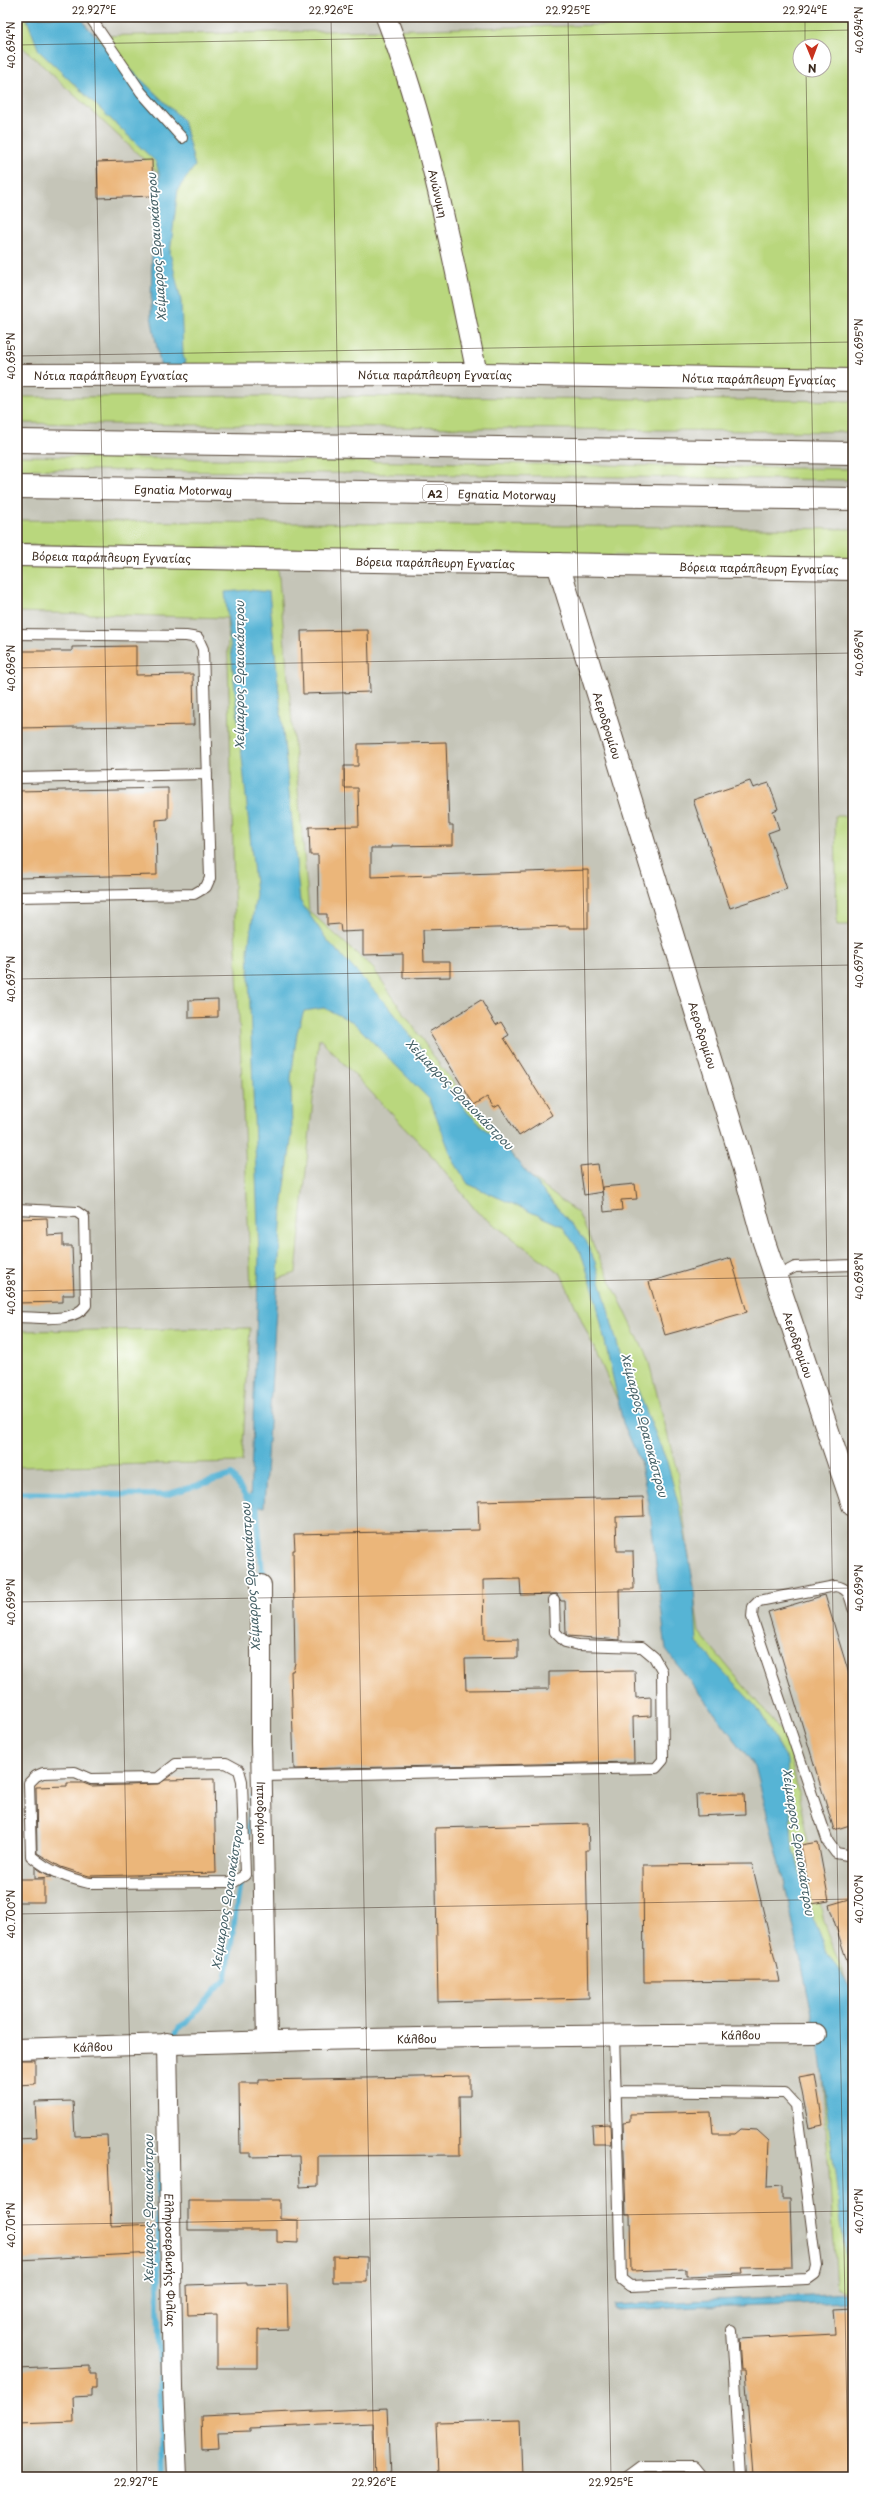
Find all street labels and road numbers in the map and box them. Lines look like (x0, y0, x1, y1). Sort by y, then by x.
street label: Ανώνυμη (424, 167, 452, 219)
street label: Νότια παράπλευρη Εγνατίας (358, 365, 513, 383)
street label: Νότια παράπλευρη Εγνατίας (34, 366, 188, 383)
street label: Νότια παράπλευρη Εγνατίας (682, 369, 837, 388)
street label: Egnatia Motorway (134, 480, 232, 499)
road number: Α2 (423, 485, 447, 501)
street label: Egnatia Motorway (458, 485, 556, 503)
street label: Βόρεια παράπλευρη Εγνατίας (31, 547, 191, 566)
street label: Βόρεια παράπλευρη Εγνατίας (355, 552, 515, 572)
street label: Βόρεια παράπλευρη Εγνατίας (679, 558, 839, 577)
street label: Αεροδρομίου (589, 690, 626, 761)
street label: Αεροδρομίου (685, 999, 722, 1071)
street label: Αεροδρομίου (779, 1309, 818, 1380)
street label: Ιπποδρόμου (253, 1781, 272, 1845)
street label: Κάλβου (721, 2026, 761, 2043)
street label: Κάλβου (397, 2029, 437, 2047)
street label: Κάλβου (73, 2037, 113, 2055)
street label: Ελληνοσερβικήςς Φιλίας (161, 2193, 180, 2327)

